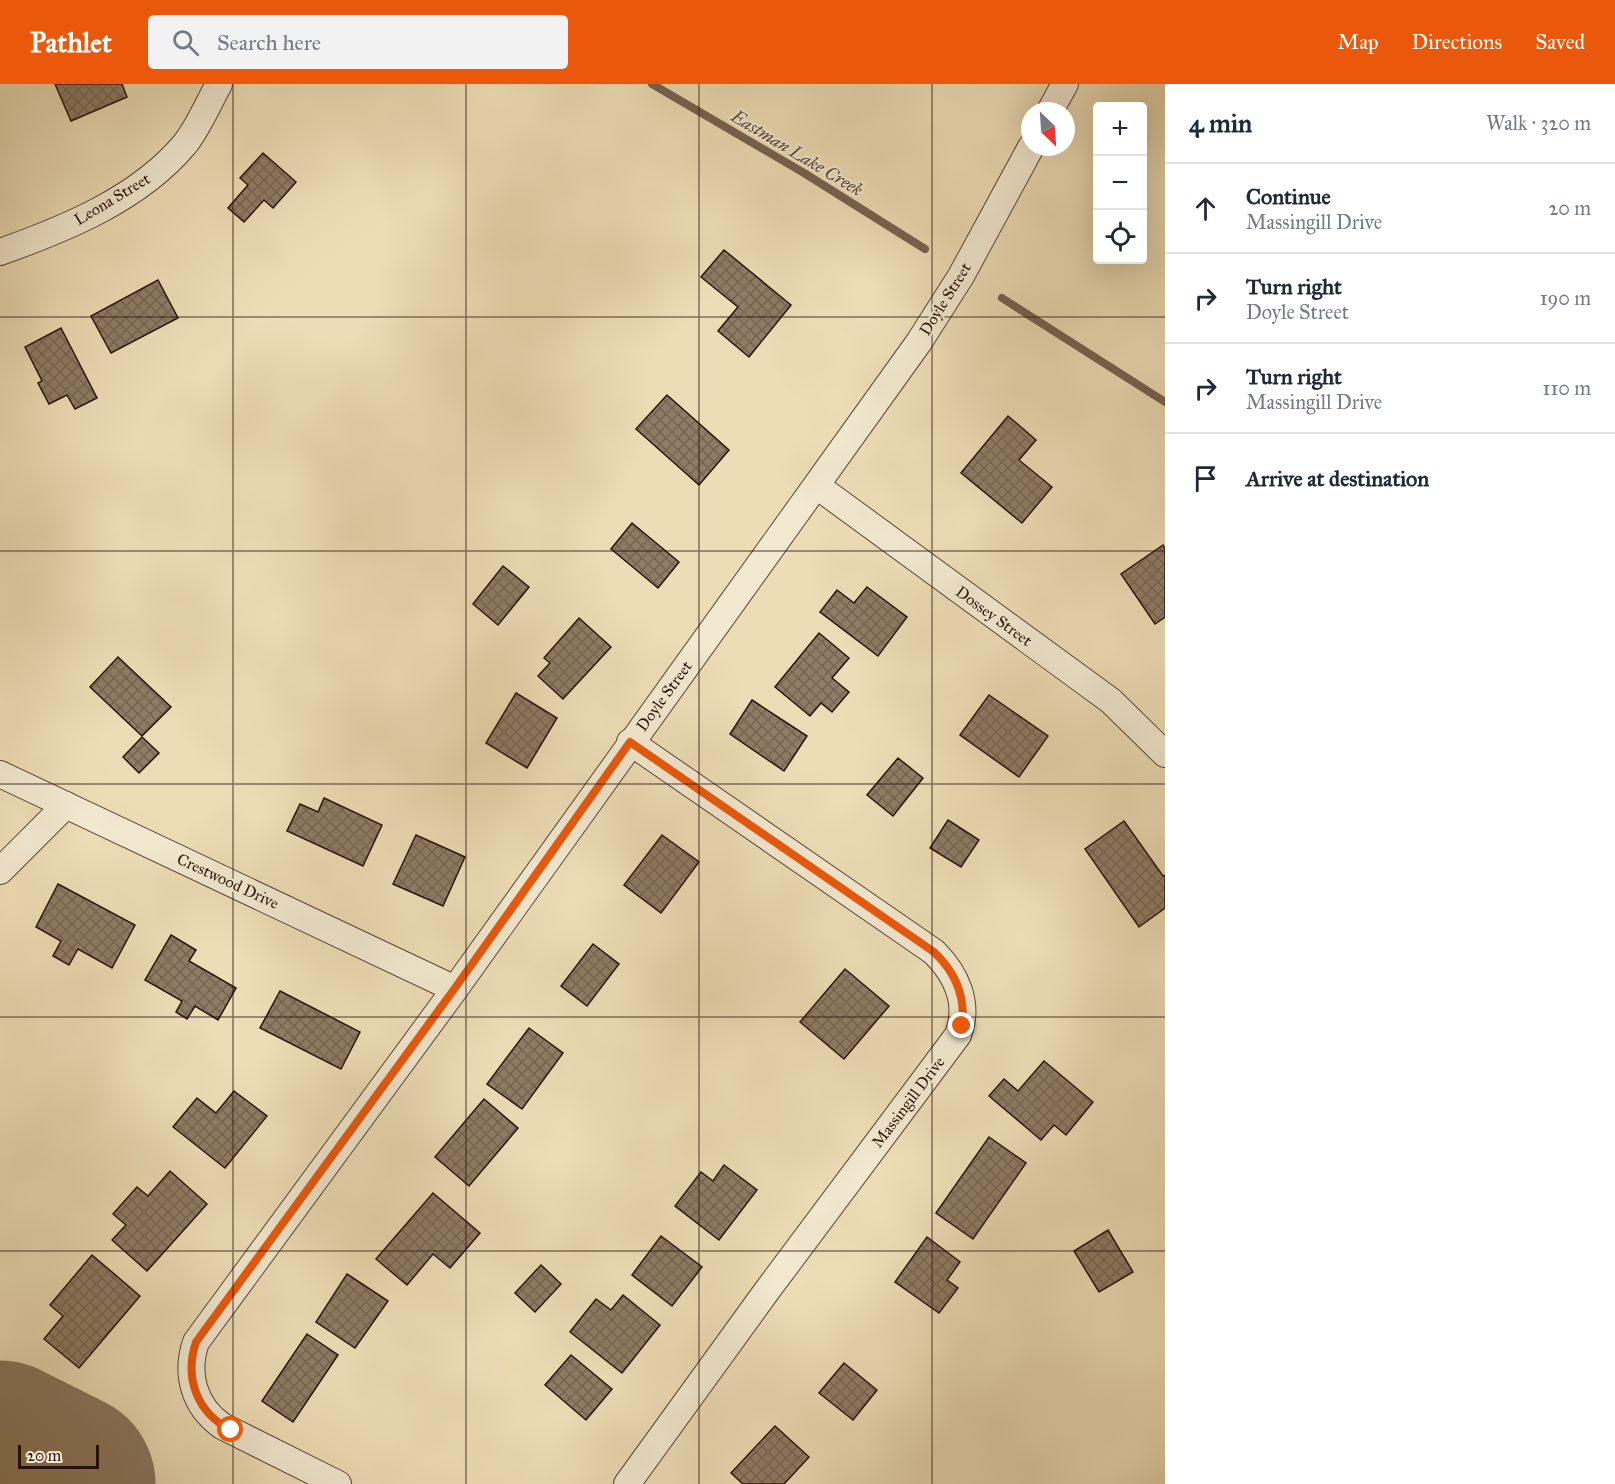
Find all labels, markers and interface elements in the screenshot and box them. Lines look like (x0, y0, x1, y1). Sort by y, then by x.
search box (148, 15, 568, 69)
text: Pathlet (30, 25, 112, 60)
icon: search (169, 26, 202, 59)
text: Search here (217, 29, 321, 56)
text: Map (1338, 29, 1379, 55)
text: Directions (1412, 29, 1502, 55)
text: Saved (1535, 29, 1585, 55)
north arrow (1021, 102, 1075, 156)
map controls (1093, 102, 1147, 264)
button: + (1093, 102, 1147, 156)
water label: Eastman Lake Creek (726, 104, 867, 201)
text: 4 min (1189, 107, 1252, 139)
text: Walk · 320 m (1486, 111, 1591, 135)
button: − (1093, 156, 1147, 210)
street label: Leona Street (71, 169, 154, 229)
text: Continue (1246, 183, 1331, 210)
icon: ahead (1189, 192, 1222, 225)
text: 20 m (1548, 196, 1591, 220)
button: locate (1093, 210, 1147, 264)
text: Massingill Drive (1246, 210, 1382, 234)
street label: Doyle Street (915, 259, 975, 339)
text: Turn right (1246, 273, 1342, 300)
icon: right (1189, 282, 1222, 315)
text: 190 m (1540, 286, 1591, 310)
text: Doyle Street (1246, 300, 1349, 324)
text: Turn right (1246, 363, 1342, 390)
icon: right (1189, 372, 1222, 405)
text: 110 m (1543, 376, 1591, 400)
text: Massingill Drive (1246, 390, 1382, 414)
icon: arrive (1189, 462, 1222, 495)
text: Arrive at destination (1246, 465, 1429, 492)
street label: Dossey Street (952, 582, 1036, 650)
street label: Doyle Street (632, 657, 696, 735)
street label: Crestwood Drive (174, 849, 282, 913)
route end (948, 1012, 974, 1038)
street label: Massingill Drive (868, 1053, 949, 1152)
route start (217, 1416, 243, 1442)
scale bar (18, 1442, 99, 1470)
text: 20 m (27, 1446, 61, 1465)

